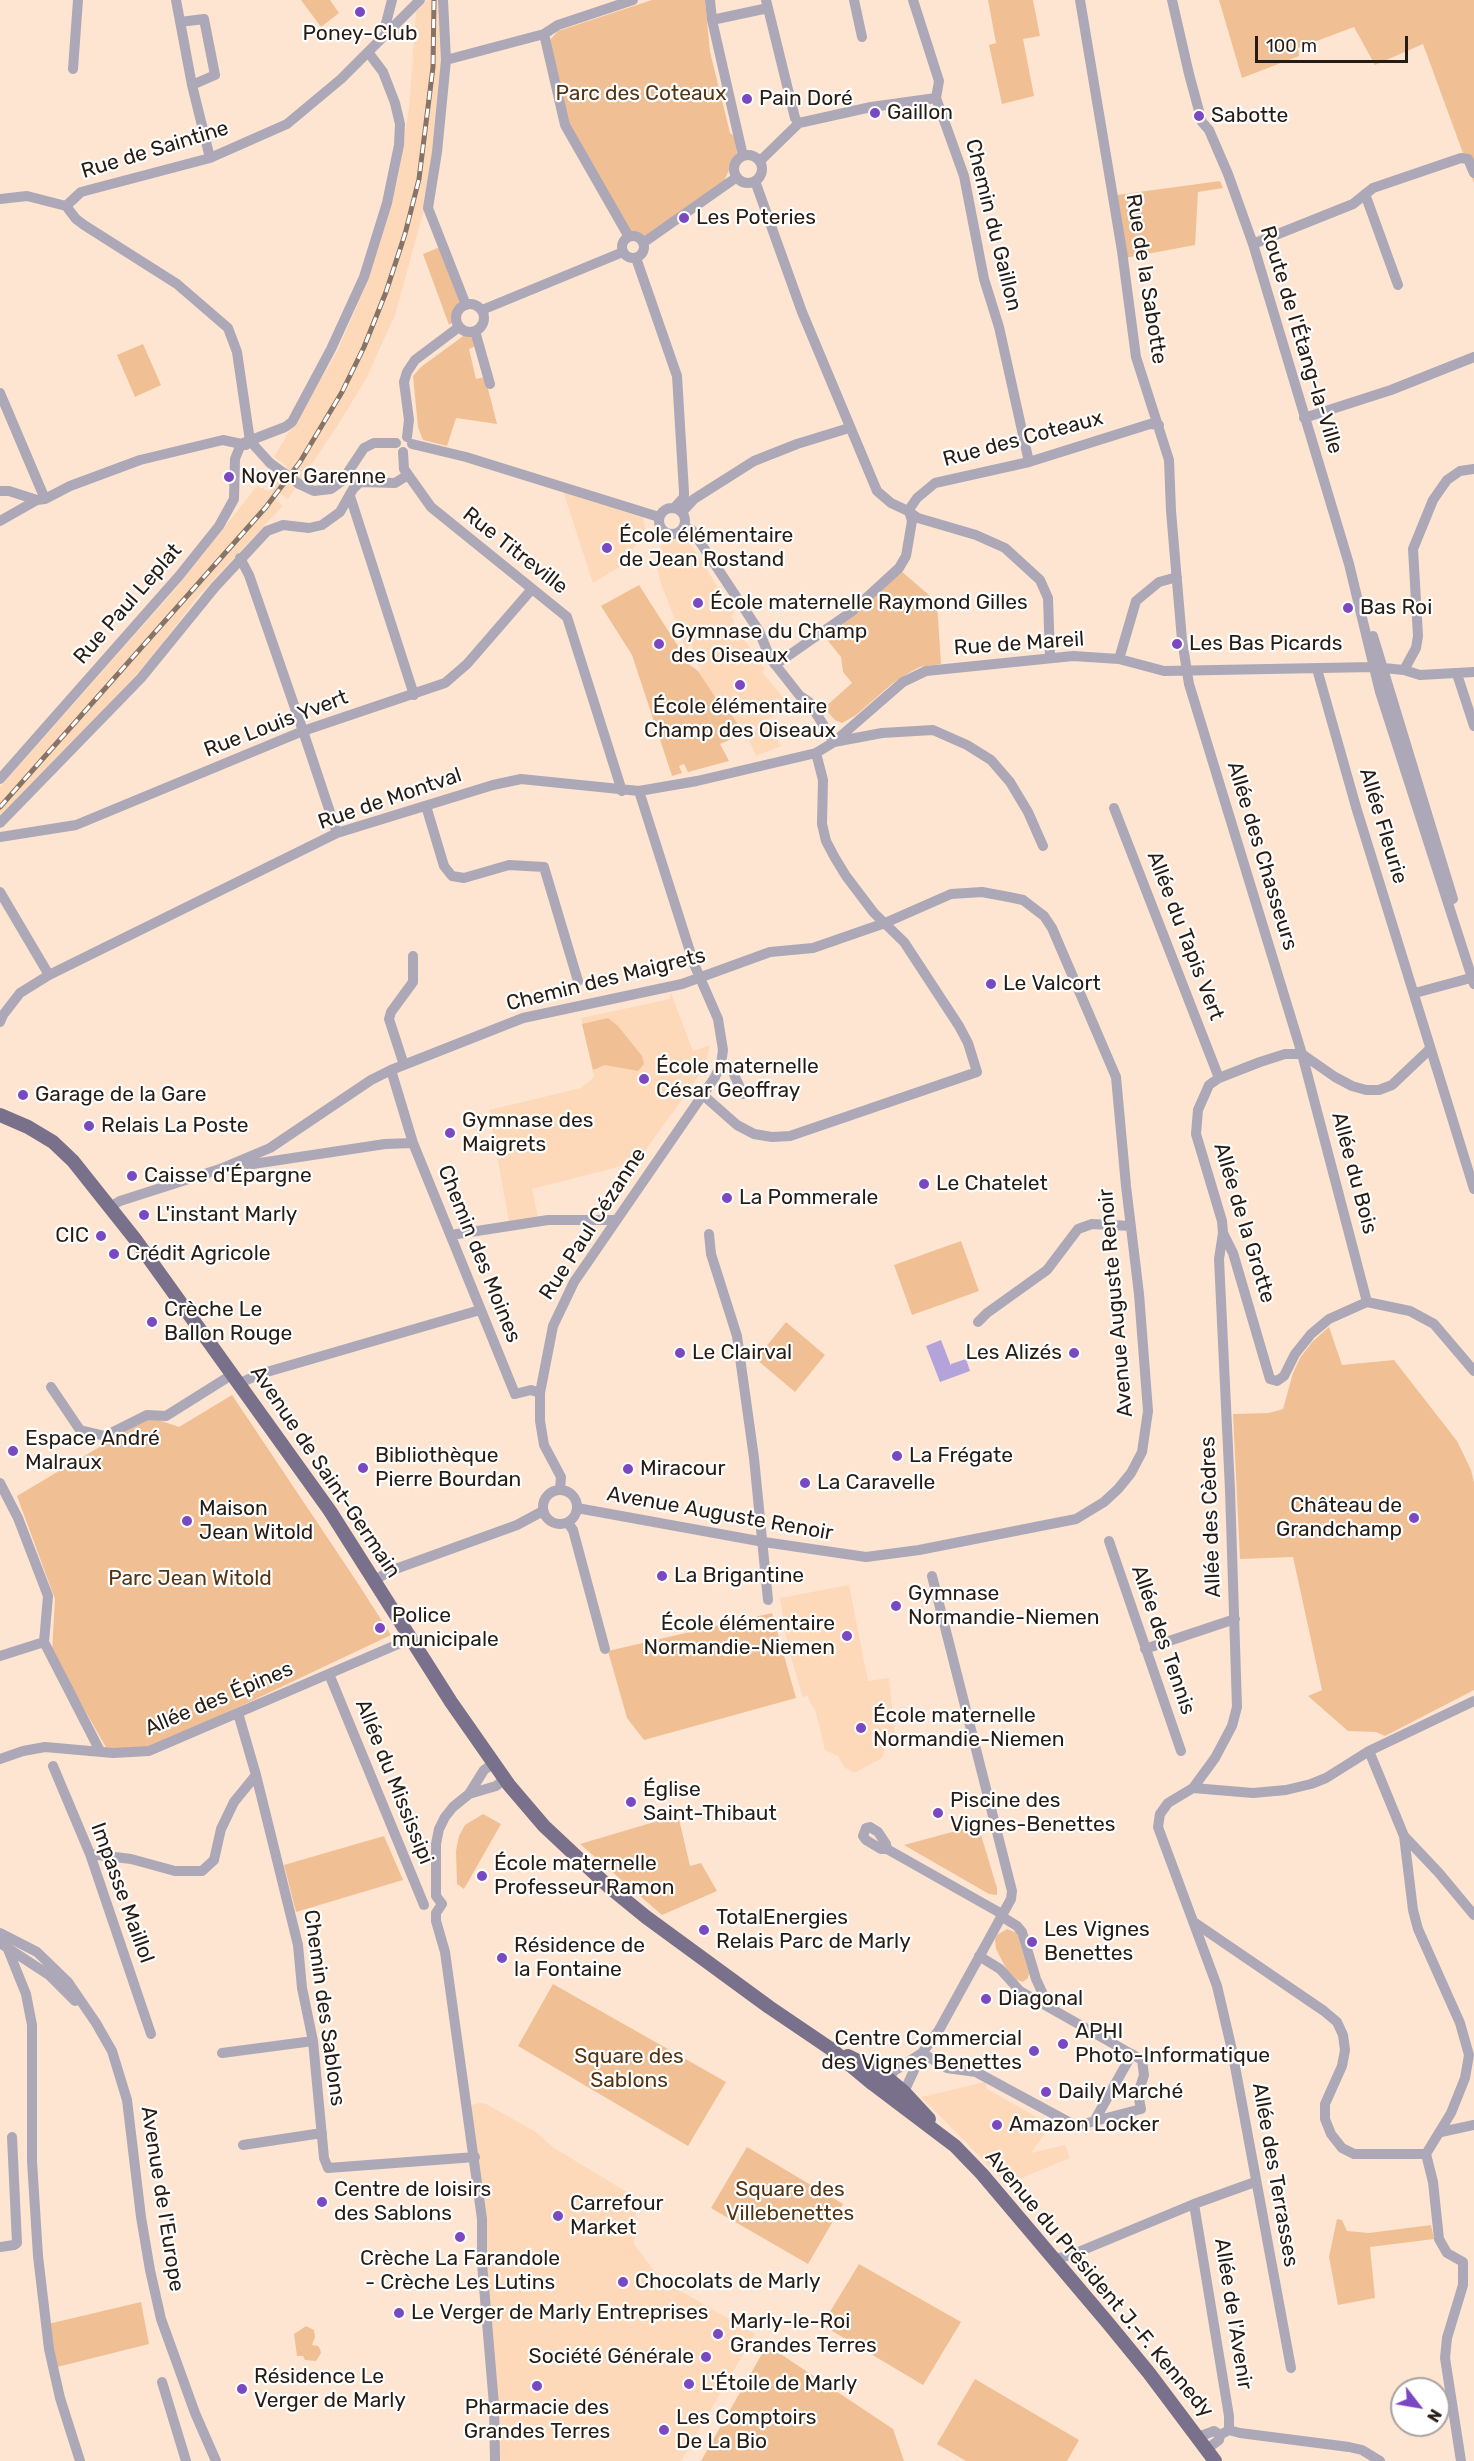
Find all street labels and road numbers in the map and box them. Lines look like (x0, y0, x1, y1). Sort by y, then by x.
street label: Rue de Saintine (78, 116, 232, 184)
street label: Chemin du Gaillon (959, 136, 1027, 314)
street label: Rue de la Sabotte (1120, 192, 1172, 366)
street label: Route de l'Étang-la-Ville (1254, 223, 1348, 457)
street label: Rue des Coteaux (940, 405, 1106, 473)
street label: Rue Titreville (457, 502, 573, 600)
street label: Rue Paul Leplat (69, 538, 187, 670)
street label: Rue de Mareil (953, 627, 1085, 661)
street label: Rue Louis Yvert (200, 685, 352, 763)
street label: Allée des Chasseurs (1221, 759, 1303, 953)
street label: Rue de Montval (315, 763, 465, 835)
street label: Allée Fleurie (1353, 765, 1413, 887)
street label: Allée du Tapis Vert (1141, 848, 1229, 1024)
street label: Chemin des Maigrets (504, 943, 708, 1017)
street label: Allée du Bois (1326, 1109, 1382, 1237)
street label: Allée de la Grotte (1208, 1140, 1280, 1306)
street label: Rue Paul Cézanne (534, 1143, 652, 1305)
street label: Chemin des Moines (432, 1162, 526, 1346)
street label: Avenue Auguste Renoir (1093, 1188, 1139, 1418)
street label: Avenue de Saint-Germain (244, 1361, 406, 1583)
street label: Allée des Cèdres (1196, 1436, 1226, 1598)
street label: Avenue Auguste Renoir (605, 1482, 835, 1546)
street label: Allée des Tennis (1126, 1562, 1200, 1718)
street label: Allée des Épines (141, 1656, 297, 1742)
street label: Allée du Mississipi (349, 1696, 439, 1868)
street label: Impasse Maillol (85, 1819, 159, 1967)
street label: Chemin des Sablons (298, 1908, 350, 2108)
street label: Allée des Terrasses (1246, 2081, 1304, 2269)
street label: Avenue de l'Europe (135, 2105, 189, 2293)
street label: Avenue du Président J.-F. Kennedy (980, 2145, 1218, 2423)
street label: Allée de l'Avenir (1209, 2237, 1257, 2391)

